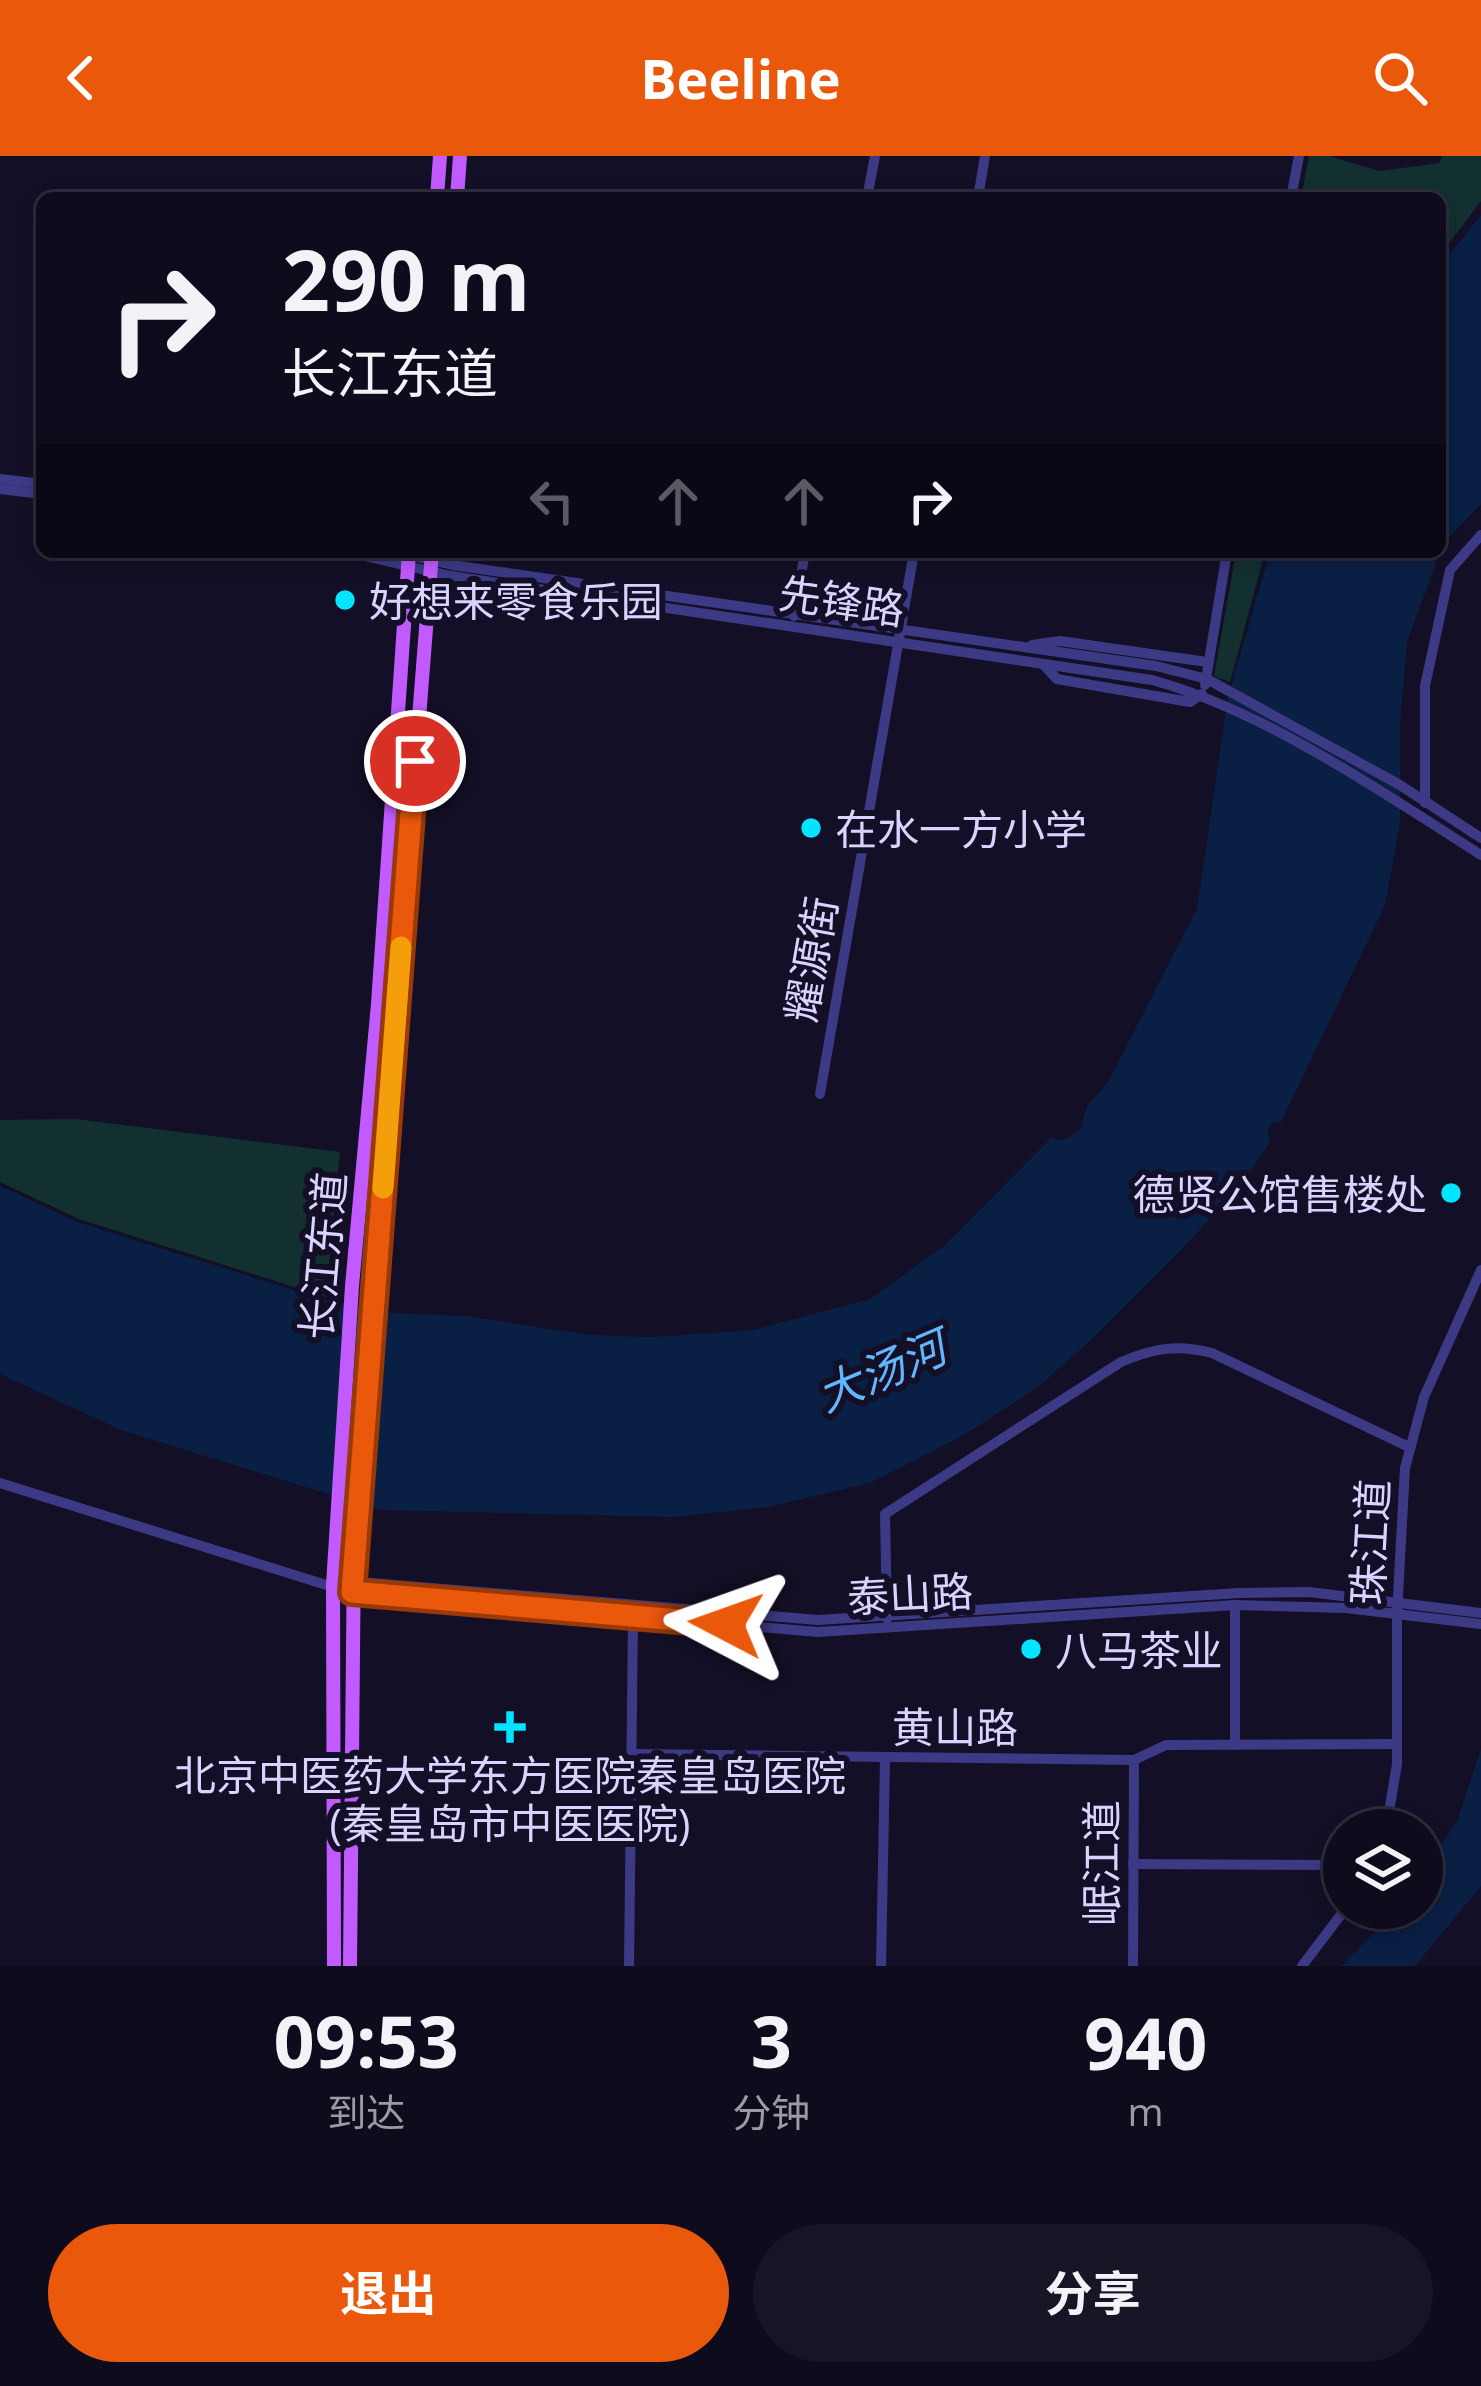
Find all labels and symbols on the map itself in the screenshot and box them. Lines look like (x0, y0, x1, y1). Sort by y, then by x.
street label: 先锋路 (776, 563, 908, 637)
place label: 好想来零食乐园 (369, 572, 663, 629)
marker: 好想来零食乐园 (332, 587, 358, 613)
pin (364, 710, 466, 812)
place label: 在水一方小学 (835, 800, 1087, 857)
marker: 在水一方小学 (798, 815, 824, 841)
street label: 耀源街 (771, 892, 849, 1026)
place label: 德贤公馆售楼处 (1133, 1165, 1427, 1222)
street label: 长江东道 (286, 1170, 358, 1342)
marker: 德贤公馆售楼处 (1438, 1180, 1464, 1206)
water label: 大汤河 (807, 1312, 962, 1424)
street label: 珠江道 (1337, 1478, 1401, 1606)
position arrow (663, 1561, 789, 1687)
street label: 泰山路 (846, 1561, 974, 1625)
place label: 八马茶业 (1055, 1621, 1223, 1678)
marker: 八马茶业 (1018, 1636, 1044, 1662)
street label: 黄山路 (892, 1698, 1018, 1755)
marker: 北京中医药大学东方医院秦皇岛医院 (秦皇岛市中医医院) (494, 1711, 526, 1743)
place label: 北京中医药大学东方医院秦皇岛医院 (秦皇岛市中医医院) (174, 1746, 846, 1851)
street label: 岷江道 (1072, 1800, 1129, 1926)

